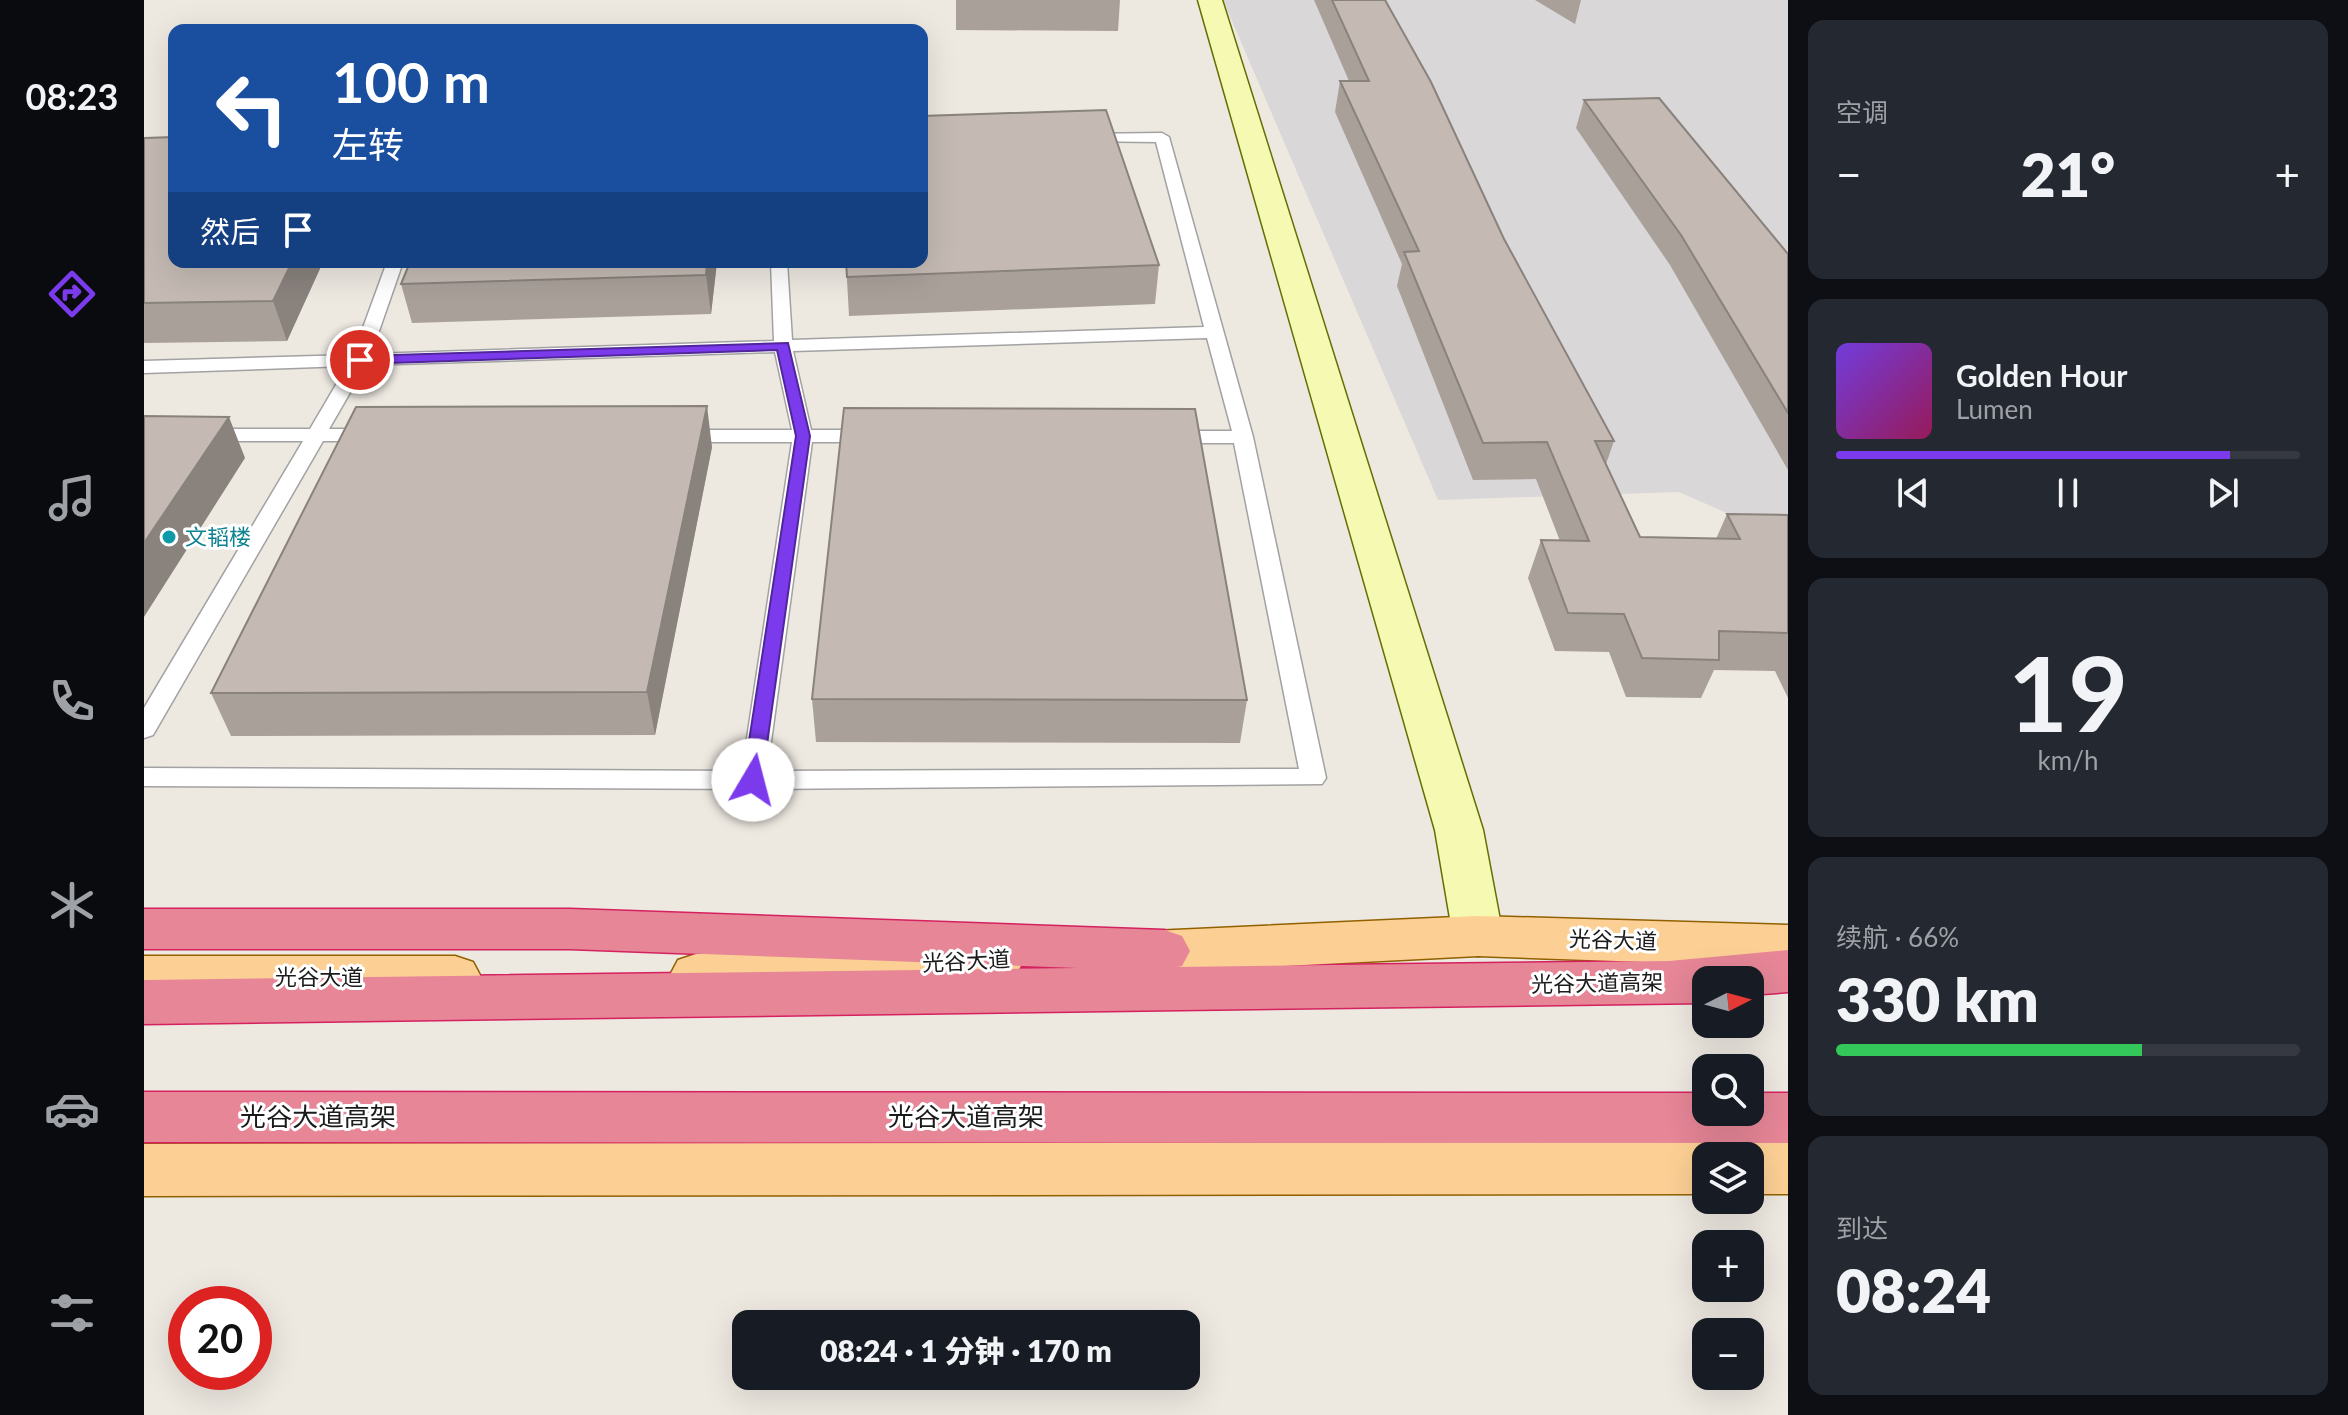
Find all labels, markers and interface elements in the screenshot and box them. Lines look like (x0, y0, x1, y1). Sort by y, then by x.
text: 100 m (332, 48, 490, 115)
icon: left (200, 56, 304, 160)
text: 08:23 (26, 74, 118, 118)
text: 空调 (1836, 96, 1888, 128)
text: 左转 (332, 122, 404, 166)
text: 21° (2021, 138, 2115, 210)
text: − (1836, 148, 1862, 200)
text: + (2274, 148, 2300, 200)
icon: arrive (276, 208, 320, 252)
text: 然后 (200, 213, 260, 249)
icon: directions (44, 266, 100, 322)
pin (326, 326, 394, 394)
icon: arrive (338, 338, 382, 382)
text: Golden Hour (1956, 357, 2128, 393)
text: Lumen (1956, 393, 2033, 425)
icon: music (44, 470, 100, 526)
icon: previous (1891, 471, 1935, 515)
icon: pause (2046, 471, 2090, 515)
icon: next (2201, 471, 2245, 515)
place label: 文韬楼 (185, 523, 251, 550)
marker: 文韬楼 (160, 528, 178, 546)
text: 19 (2008, 629, 2128, 754)
icon: phone (44, 673, 100, 729)
position arrow (711, 738, 795, 822)
text: km/h (2038, 744, 2098, 776)
icon: climate (44, 877, 100, 933)
text: 续航 · 66% (1836, 921, 1959, 953)
street label: 光谷大道 (1569, 924, 1657, 955)
street label: 光谷大道 (921, 945, 1011, 976)
street label: 光谷大道 (275, 963, 363, 990)
text: 330 km (1836, 963, 2039, 1035)
north arrow (1692, 966, 1764, 1038)
map controls (1692, 966, 1764, 1390)
street label: 光谷大道高架 (1531, 968, 1663, 997)
button: search (1692, 1054, 1764, 1126)
icon: car (44, 1081, 100, 1137)
street label: 光谷大道高架 (240, 1100, 396, 1132)
street label: 光谷大道高架 (888, 1100, 1044, 1132)
button: layers (1692, 1142, 1764, 1214)
text: 到达 (1836, 1212, 1888, 1244)
button: + (1692, 1230, 1764, 1302)
text: 08:24 (1836, 1254, 1991, 1326)
icon: filters (44, 1285, 100, 1341)
speed limit sign: 20 (168, 1286, 272, 1390)
button: − (1692, 1318, 1764, 1390)
text: 08:24 · 1 分钟 · 170 m (820, 1332, 1112, 1368)

